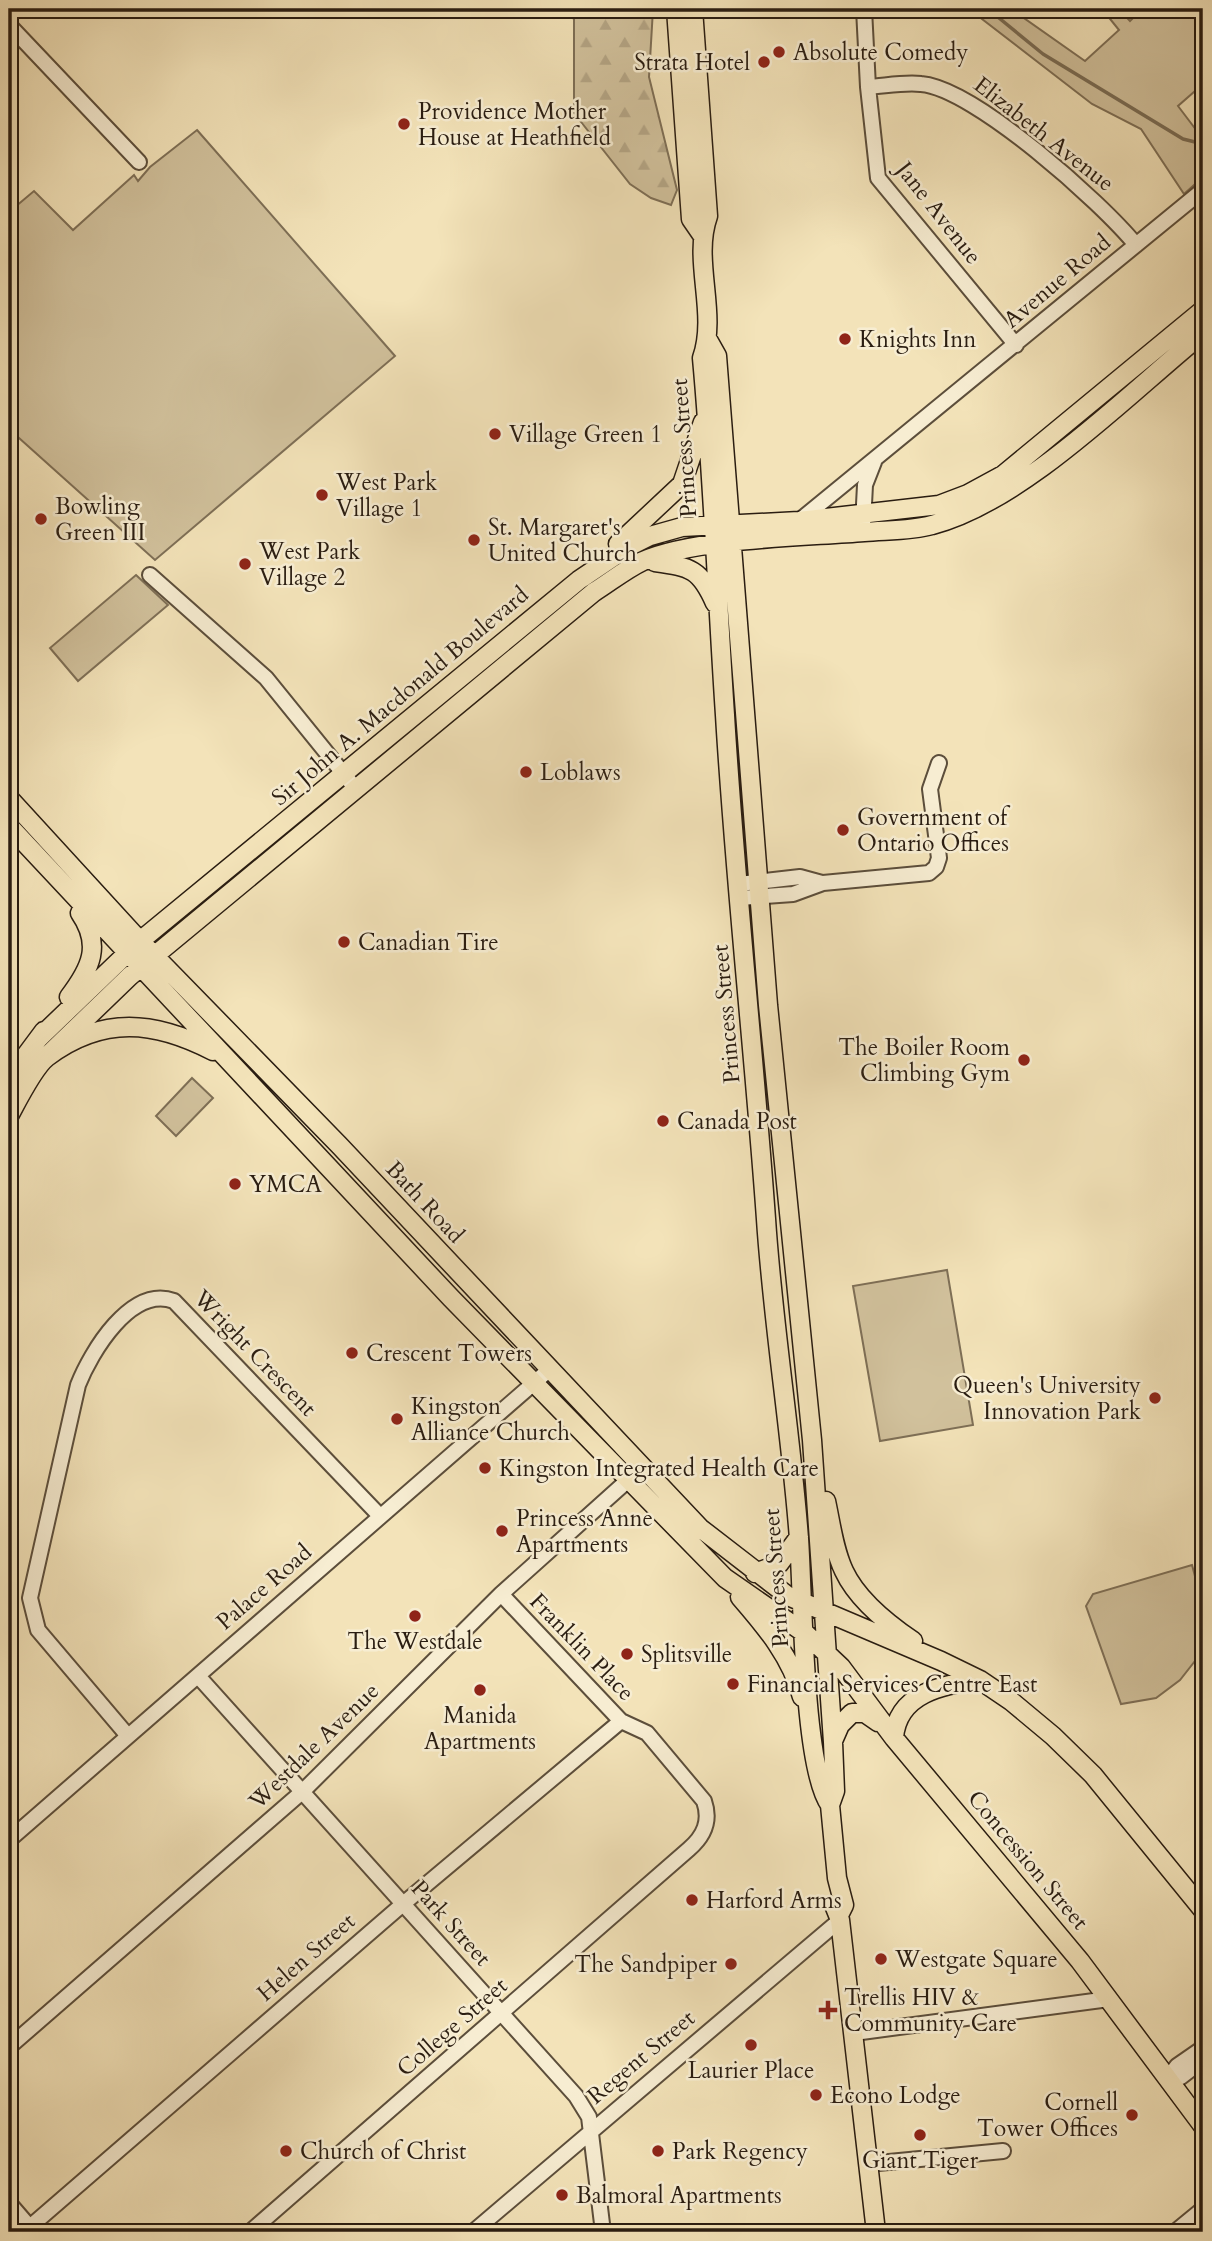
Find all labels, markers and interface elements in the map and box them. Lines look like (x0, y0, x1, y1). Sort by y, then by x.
place label: Absolute Comedy (793, 37, 969, 68)
marker: Absolute Comedy (771, 44, 787, 60)
place label: Strata Hotel (634, 47, 750, 78)
marker: Strata Hotel (756, 54, 772, 70)
street label: Elizabeth Avenue (967, 69, 1121, 199)
place label: Providence Mother House at Heathfield (418, 96, 612, 153)
marker: Providence Mother House at Heathfield (396, 116, 412, 132)
street label: Jane Avenue (887, 153, 989, 271)
street label: Avenue Road (997, 226, 1118, 335)
place label: Knights Inn (859, 324, 976, 355)
marker: Knights Inn (837, 331, 853, 347)
street label: Princess Street (664, 377, 704, 519)
place label: Village Green 1 (509, 419, 662, 450)
marker: Village Green 1 (487, 426, 503, 442)
place label: West Park Village 1 (335, 467, 438, 524)
marker: West Park Village 1 (314, 487, 330, 503)
place label: Bowling Green III (55, 491, 145, 548)
marker: Bowling Green III (33, 511, 49, 527)
place label: St. Margaret's United Church (488, 512, 637, 569)
marker: St. Margaret's United Church (466, 532, 482, 548)
place label: West Park Village 2 (258, 536, 361, 593)
marker: West Park Village 2 (237, 556, 253, 572)
street label: Sir John A. Macdonald Boulevard (265, 579, 536, 813)
place label: Loblaws (540, 757, 621, 788)
marker: Loblaws (518, 764, 534, 780)
place label: Government of Ontario Offices (857, 802, 1011, 859)
marker: Government of Ontario Offices (835, 822, 851, 838)
place label: Canadian Tire (358, 927, 499, 958)
marker: Canadian Tire (336, 934, 352, 950)
street label: Princess Street (704, 943, 748, 1085)
place label: The Boiler Room Climbing Gym (838, 1032, 1011, 1089)
marker: The Boiler Room Climbing Gym (1016, 1052, 1032, 1068)
place label: Canada Post (677, 1106, 797, 1137)
marker: Canada Post (655, 1113, 671, 1129)
street label: Bath Road (379, 1154, 472, 1250)
place label: YMCA (249, 1169, 322, 1200)
marker: YMCA (227, 1176, 243, 1192)
street label: Wright Crescent (186, 1282, 323, 1423)
place label: Crescent Towers (366, 1338, 532, 1369)
marker: Crescent Towers (344, 1345, 360, 1361)
place label: Queen's University Innovation Park (953, 1370, 1142, 1427)
marker: Queen's University Innovation Park (1147, 1390, 1163, 1406)
place label: Kingston Alliance Church (411, 1391, 570, 1448)
marker: Kingston Alliance Church (389, 1411, 405, 1427)
place label: Kingston Integrated Health Care (499, 1453, 819, 1484)
marker: Kingston Integrated Health Care (477, 1460, 493, 1476)
place label: Princess Anne Apartments (516, 1503, 653, 1560)
street label: Princess Street (756, 1507, 796, 1649)
marker: Princess Anne Apartments (494, 1523, 510, 1539)
street label: Palace Road (210, 1536, 319, 1637)
street label: Franklin Place (523, 1586, 641, 1708)
marker: The Westdale (407, 1608, 423, 1624)
place label: The Westdale (347, 1626, 483, 1657)
place label: Splitsville (641, 1639, 732, 1670)
marker: Splitsville (619, 1646, 635, 1662)
place label: Financial Services Centre East (747, 1669, 1037, 1700)
street label: Westdale Avenue (241, 1676, 386, 1817)
marker: Financial Services Centre East (725, 1676, 741, 1692)
marker: Manida Apartments (472, 1682, 488, 1698)
place label: Manida Apartments (424, 1700, 536, 1757)
street label: Concession Street (961, 1784, 1095, 1936)
street label: Park Street (404, 1873, 498, 1973)
place label: Harford Arms (706, 1885, 842, 1916)
marker: Harford Arms (684, 1892, 700, 1908)
street label: Helen Street (250, 1906, 362, 2008)
place label: Westgate Square (894, 1944, 1058, 1975)
place label: The Sandpiper (574, 1949, 718, 1980)
marker: Westgate Square (873, 1951, 889, 1967)
marker: The Sandpiper (723, 1956, 739, 1972)
street label: College Street (390, 1970, 514, 2084)
place label: Trellis HIV & Community Care (844, 1982, 1017, 2039)
marker: Trellis HIV & Community Care (818, 2000, 838, 2020)
street label: Regent Street (581, 2003, 701, 2111)
marker: Laurier Place (743, 2037, 759, 2053)
place label: Laurier Place (688, 2055, 814, 2086)
place label: Econo Lodge (830, 2080, 961, 2111)
marker: Econo Lodge (808, 2087, 824, 2103)
place label: Cornell Tower Offices (977, 2087, 1118, 2144)
marker: Cornell Tower Offices (1124, 2107, 1140, 2123)
marker: Giant Tiger (912, 2127, 928, 2143)
place label: Church of Christ (300, 2136, 466, 2167)
place label: Park Regency (672, 2136, 808, 2167)
marker: Church of Christ (278, 2143, 294, 2159)
marker: Park Regency (650, 2143, 666, 2159)
place label: Giant Tiger (862, 2145, 979, 2176)
place label: Balmoral Apartments (576, 2180, 782, 2211)
marker: Balmoral Apartments (554, 2187, 570, 2203)

